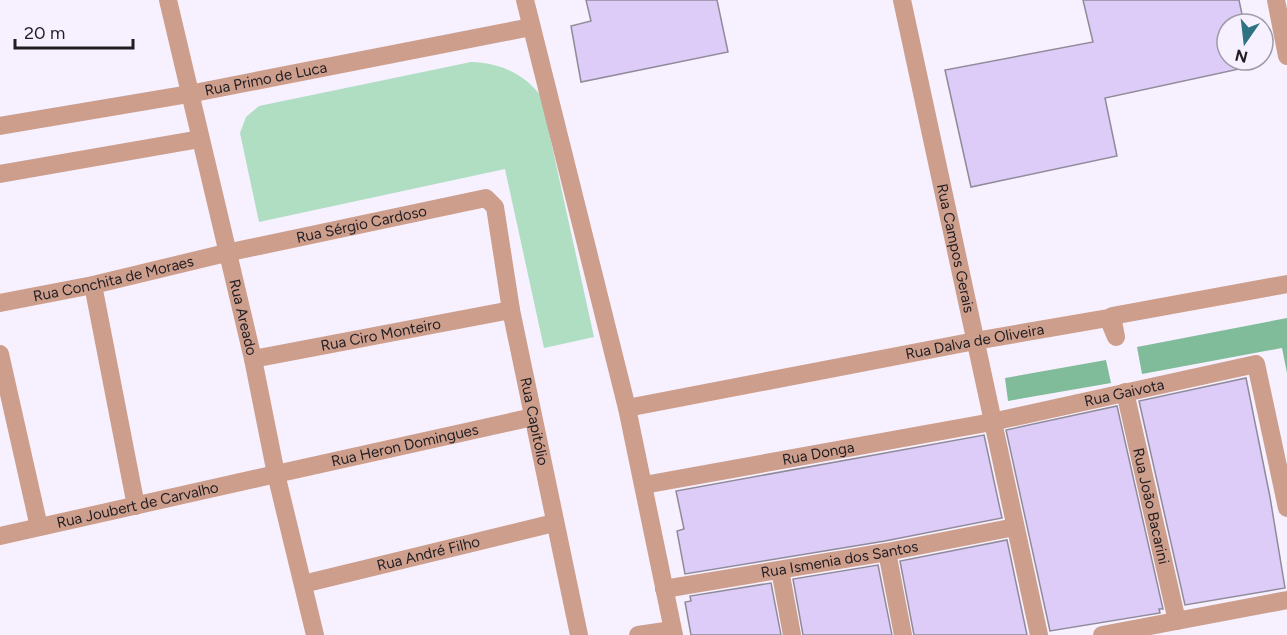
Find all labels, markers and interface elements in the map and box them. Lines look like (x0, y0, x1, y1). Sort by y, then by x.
scale bar (15, 12, 134, 50)
north arrow (1215, 12, 1275, 72)
text: 20 m (24, 22, 65, 44)
text: N (1233, 45, 1250, 67)
street label: Rua Primo de Luca (203, 58, 329, 100)
street label: Rua Campos Gerais (933, 182, 978, 314)
street label: Rua Sérgio Cardoso (294, 202, 429, 247)
street label: Rua Conchita de Moraes (32, 252, 196, 305)
street label: Rua Areado (225, 277, 261, 357)
street label: Rua Ciro Monteiro (319, 314, 443, 355)
street label: Rua Dalva de Oliveira (904, 320, 1045, 363)
street label: Rua Gaivota (1083, 375, 1166, 410)
street label: Rua Capitólio (516, 376, 552, 467)
street label: Rua Heron Domingues (329, 420, 480, 471)
street label: Rua Donga (781, 438, 856, 469)
street label: Rua João Bacarini (1129, 446, 1173, 566)
street label: Rua Joubert de Carvalho (55, 478, 221, 532)
street label: Rua André Filho (375, 532, 482, 575)
street label: Rua Ismenia dos Santos (760, 537, 920, 582)

